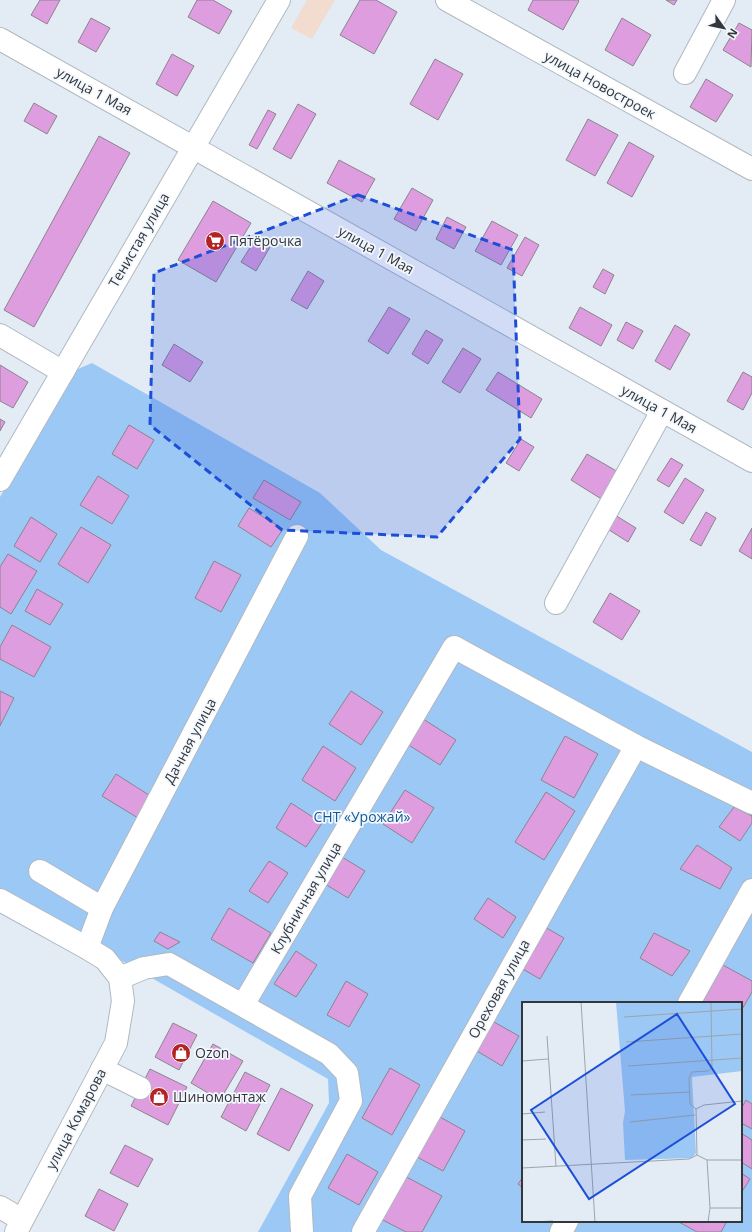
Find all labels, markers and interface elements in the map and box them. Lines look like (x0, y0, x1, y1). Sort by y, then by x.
north arrow (704, 8, 744, 48)
text: N (724, 26, 742, 42)
street label: улица Новостроек (541, 46, 660, 123)
street label: улица 1 Мая (53, 62, 136, 119)
street label: Тенистая улица (104, 189, 173, 291)
street label: улица 1 Мая (335, 221, 418, 278)
supermarket icon: Пятёрочка (204, 230, 226, 252)
place label: Пятёрочка (229, 231, 302, 250)
street label: улица 1 Мая (618, 380, 701, 437)
street label: Дачная улица (159, 695, 220, 787)
park label: СНТ «Урожай» (314, 807, 411, 826)
street label: Клубничная улица (266, 838, 345, 957)
street label: Ореховая улица (463, 936, 534, 1042)
inset map (522, 1002, 742, 1222)
shop icon: Ozon (170, 1042, 192, 1064)
place label: Ozon (195, 1043, 229, 1062)
street label: улица Комарова (41, 1065, 110, 1173)
shop icon: Шиномонтаж (148, 1086, 170, 1108)
place label: Шиномонтаж (173, 1087, 267, 1106)

